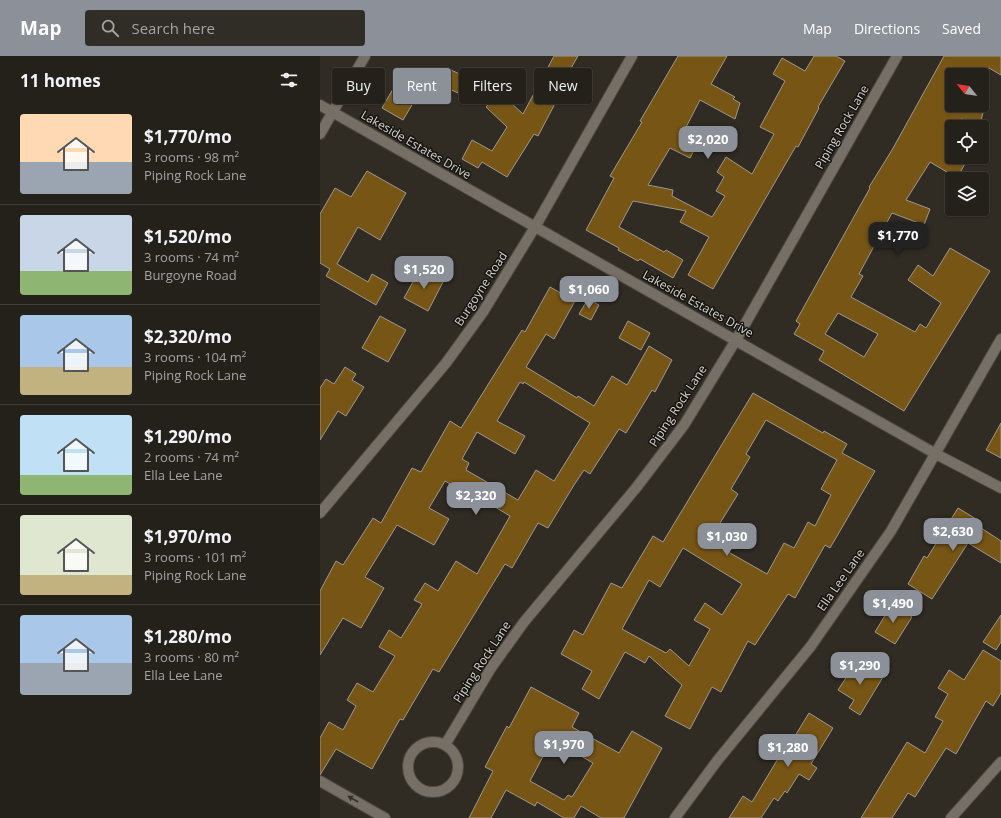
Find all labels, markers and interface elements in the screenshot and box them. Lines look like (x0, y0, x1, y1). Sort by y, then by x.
search box (85, 10, 365, 46)
text: Map (20, 15, 61, 41)
icon: search (99, 17, 121, 39)
text: Search here (131, 18, 215, 38)
text: Map (803, 19, 832, 38)
text: Directions (854, 19, 920, 38)
text: Saved (942, 19, 981, 38)
chip: Buy (332, 68, 385, 104)
chip: Rent (393, 68, 451, 104)
chip: Filters (459, 68, 526, 104)
chip: New (534, 68, 592, 104)
north arrow (945, 68, 989, 112)
map controls (945, 68, 989, 216)
text: 11 homes (20, 69, 101, 92)
icon: filters (278, 69, 300, 91)
street label: Piping Rock Lane (811, 81, 873, 172)
street label: Lakeside Estates Drive (358, 106, 475, 183)
button: locate (945, 120, 989, 164)
text: $1,770/mo (144, 125, 232, 148)
pin: $2,020 (675, 126, 741, 160)
icon: home (52, 130, 100, 178)
text: $2,020 (688, 130, 728, 148)
text: 3 rooms · 98 m² (144, 148, 239, 166)
text: Piping Rock Lane (144, 166, 246, 184)
button: layers (945, 172, 989, 216)
pin: $1,770 (865, 222, 931, 256)
text: $1,520/mo (144, 225, 232, 248)
text: $1,770 (878, 226, 918, 244)
icon: home (52, 231, 100, 279)
text: 3 rooms · 74 m² (144, 248, 239, 266)
street label: Burgoyne Road (450, 248, 511, 329)
pin: $1,520 (391, 256, 457, 290)
text: $1,520 (404, 260, 444, 278)
text: Burgoyne Road (144, 266, 237, 284)
street label: Lakeside Estates Drive (640, 266, 757, 341)
pin: $1,060 (556, 276, 622, 310)
text: $1,060 (569, 280, 609, 298)
text: $2,320/mo (144, 325, 232, 348)
icon: home (52, 331, 100, 379)
text: 3 rooms · 104 m² (144, 348, 246, 366)
street label: Piping Rock Lane (645, 361, 711, 450)
text: Piping Rock Lane (144, 366, 246, 384)
text: $1,290/mo (144, 425, 232, 448)
icon: home (52, 431, 100, 479)
text: 2 rooms · 74 m² (144, 448, 239, 466)
text: Ella Lee Lane (144, 466, 222, 484)
pin: $2,320 (443, 482, 509, 516)
text: $2,320 (456, 486, 496, 504)
pin: $2,630 (920, 518, 986, 552)
text: $2,630 (933, 522, 973, 540)
pin: $1,030 (694, 523, 760, 557)
text: $1,970/mo (144, 525, 232, 548)
text: $1,030 (707, 527, 747, 545)
icon: home (52, 531, 100, 579)
street label: Ella Lee Lane (813, 545, 868, 614)
text: 3 rooms · 101 m² (144, 548, 246, 566)
text: Piping Rock Lane (144, 566, 246, 584)
pin: $1,490 (860, 590, 926, 624)
text: $1,490 (873, 594, 913, 612)
street label: Piping Rock Lane (449, 617, 515, 706)
text: $1,280/mo (144, 625, 232, 648)
icon: home (52, 631, 100, 679)
text: 3 rooms · 80 m² (144, 648, 239, 666)
pin: $1,290 (827, 652, 893, 686)
text: $1,290 (840, 656, 880, 674)
text: Ella Lee Lane (144, 666, 222, 684)
pin: $1,970 (531, 731, 597, 765)
pin: $1,280 (755, 734, 821, 768)
text: $1,970 (544, 735, 584, 753)
text: $1,280 (768, 738, 808, 756)
one-way arrow (347, 796, 358, 803)

